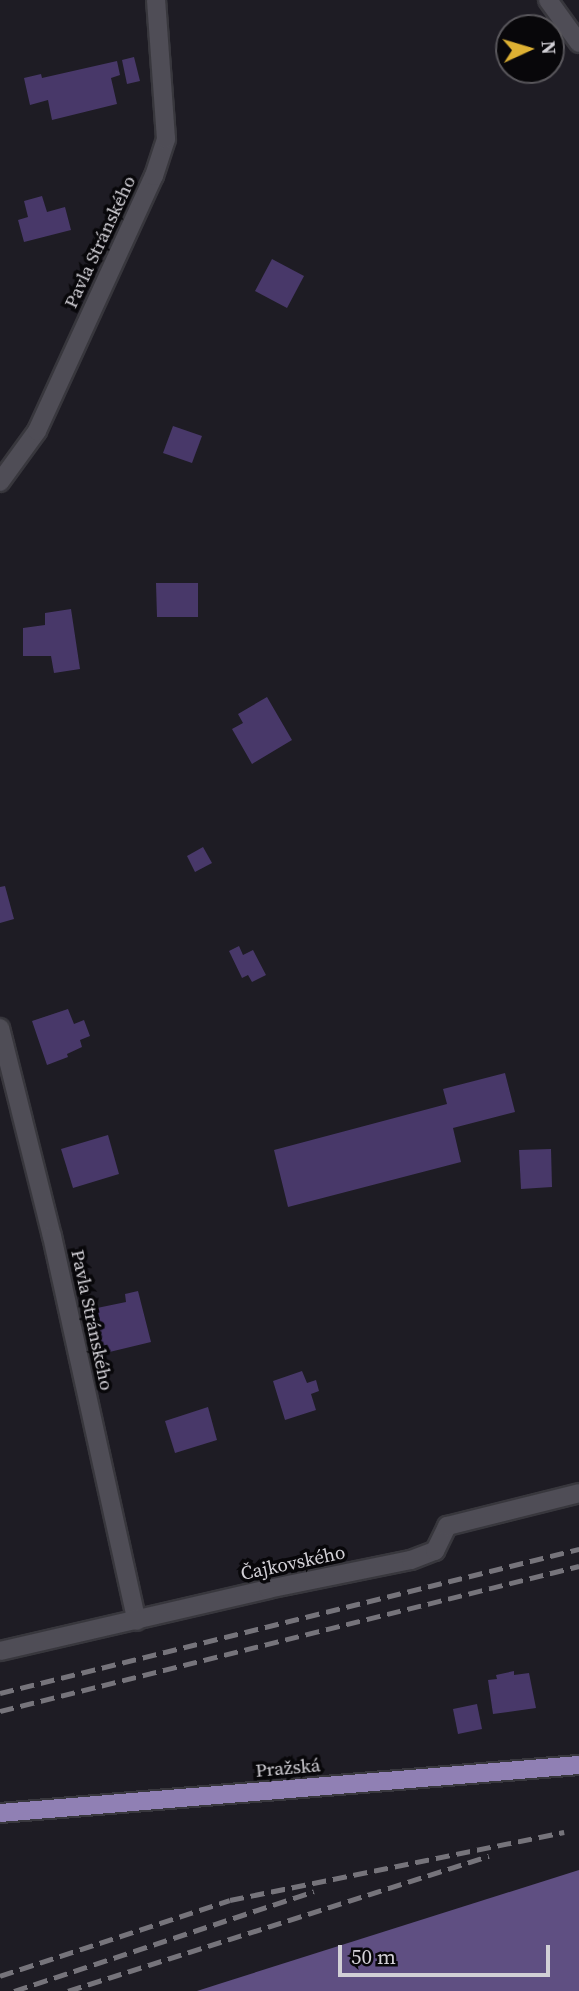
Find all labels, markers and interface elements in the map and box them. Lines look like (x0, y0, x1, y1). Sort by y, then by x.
north arrow (495, 14, 565, 84)
text: N (536, 40, 562, 55)
street label: Pavla Stránského (59, 172, 141, 312)
street label: Pavla Stránského (66, 1248, 118, 1392)
street label: Čajkovského (239, 1541, 347, 1585)
street label: Pražská (254, 1754, 322, 1782)
scale bar (341, 1932, 553, 1976)
text: 50 m (351, 1942, 396, 1971)

